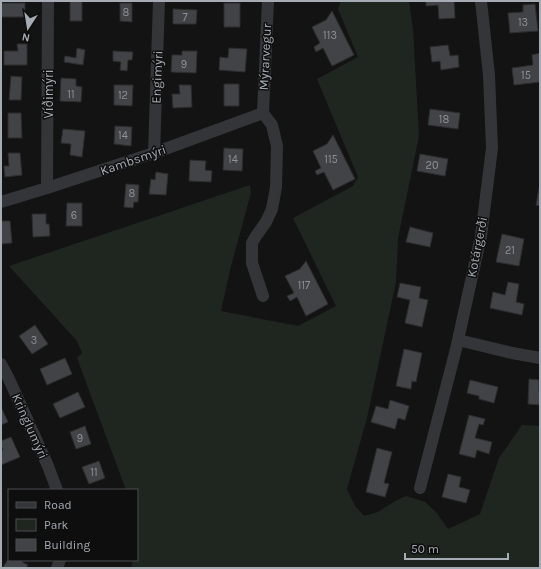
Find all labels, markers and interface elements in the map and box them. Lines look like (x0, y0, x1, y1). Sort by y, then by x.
house number: 8 (123, 6, 130, 19)
north arrow (8, 8, 48, 48)
house number: 7 (182, 11, 188, 24)
house number: 13 (518, 16, 528, 29)
street label: Mýrarvegur (256, 23, 274, 91)
house number: 113 (323, 29, 337, 42)
text: N (21, 30, 31, 44)
street label: Engimýri (149, 50, 165, 104)
house number: 9 (181, 58, 187, 71)
street label: Víðimýri (41, 69, 56, 119)
house number: 15 (521, 69, 531, 82)
house number: 11 (67, 88, 75, 101)
house number: 12 (118, 89, 128, 102)
house number: 18 (439, 113, 449, 126)
house number: 14 (118, 129, 128, 142)
street label: Kambsmýri (98, 142, 168, 178)
house number: 14 (228, 153, 238, 166)
house number: 115 (324, 153, 338, 166)
house number: 20 (426, 159, 438, 172)
house number: 8 (129, 187, 136, 200)
house number: 6 (71, 209, 77, 222)
street label: Kotárgerði (464, 215, 490, 279)
house number: 21 (505, 244, 515, 257)
house number: 117 (298, 279, 310, 292)
house number: 3 (31, 334, 37, 347)
street label: Kringlumýri (9, 391, 51, 461)
house number: 9 (77, 432, 83, 445)
house number: 11 (90, 466, 98, 479)
legend (8, 489, 138, 561)
text: Road (44, 498, 72, 512)
text: Park (44, 518, 69, 532)
scale bar (405, 535, 508, 561)
text: Building (44, 538, 91, 552)
text: 50 m (411, 542, 439, 556)

